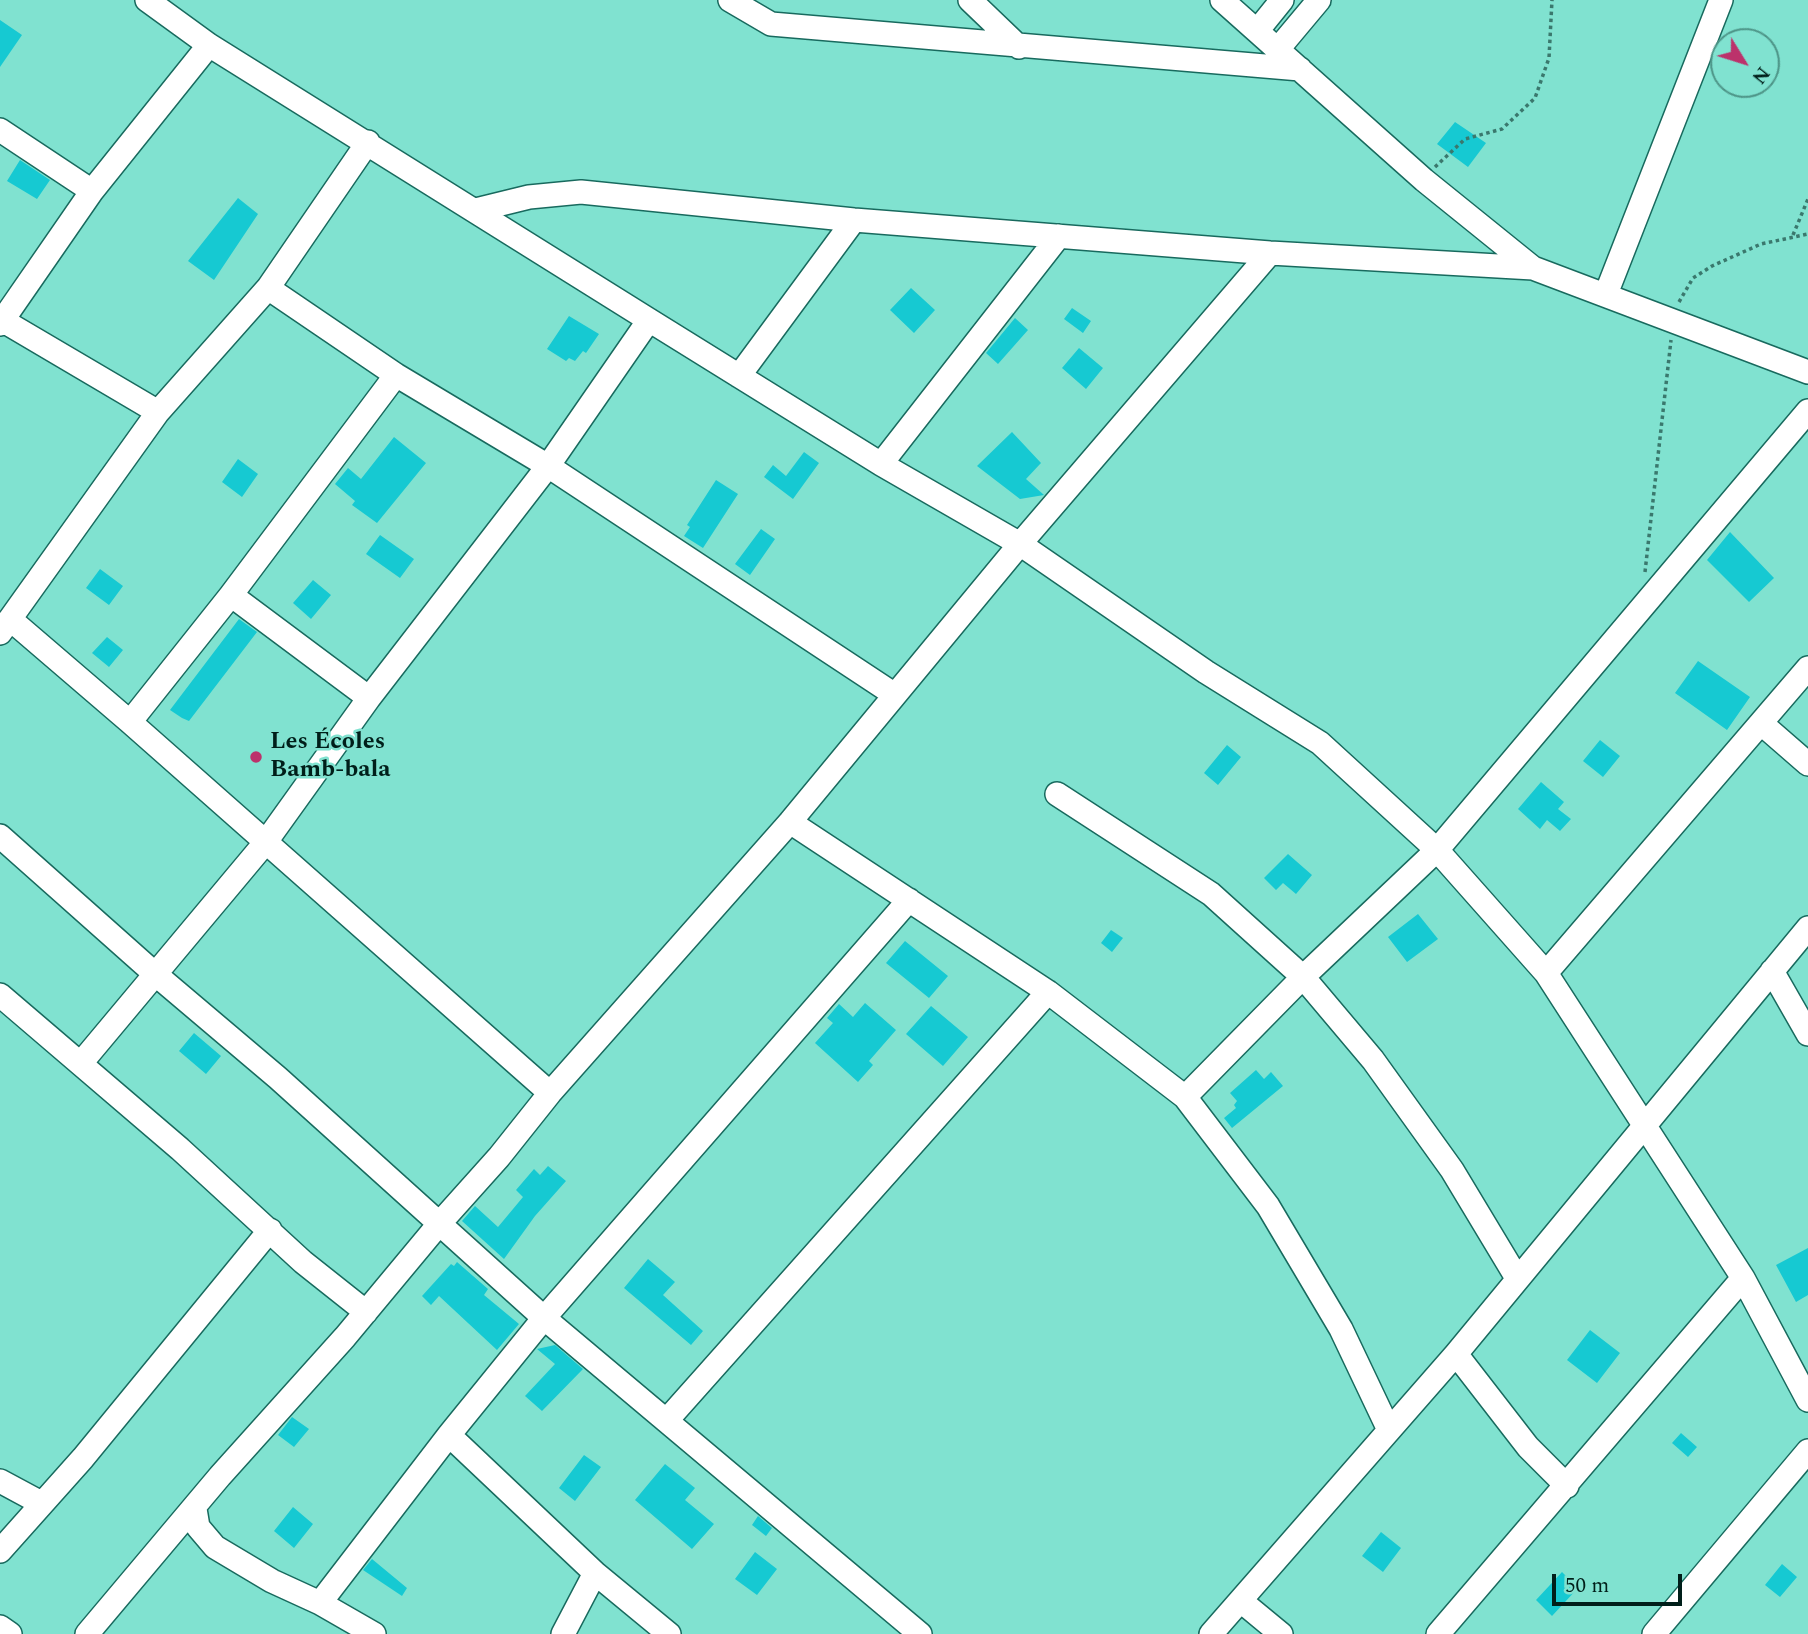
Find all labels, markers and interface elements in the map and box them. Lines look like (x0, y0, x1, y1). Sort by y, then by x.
north arrow (1710, 28, 1780, 98)
text: N (1744, 60, 1777, 90)
place label: Les Écoles Bamb-bala (270, 729, 391, 785)
marker: Les Écoles Bamb-bala (248, 749, 264, 765)
scale bar (1556, 1560, 1686, 1604)
text: 50 m (1565, 1570, 1609, 1602)

